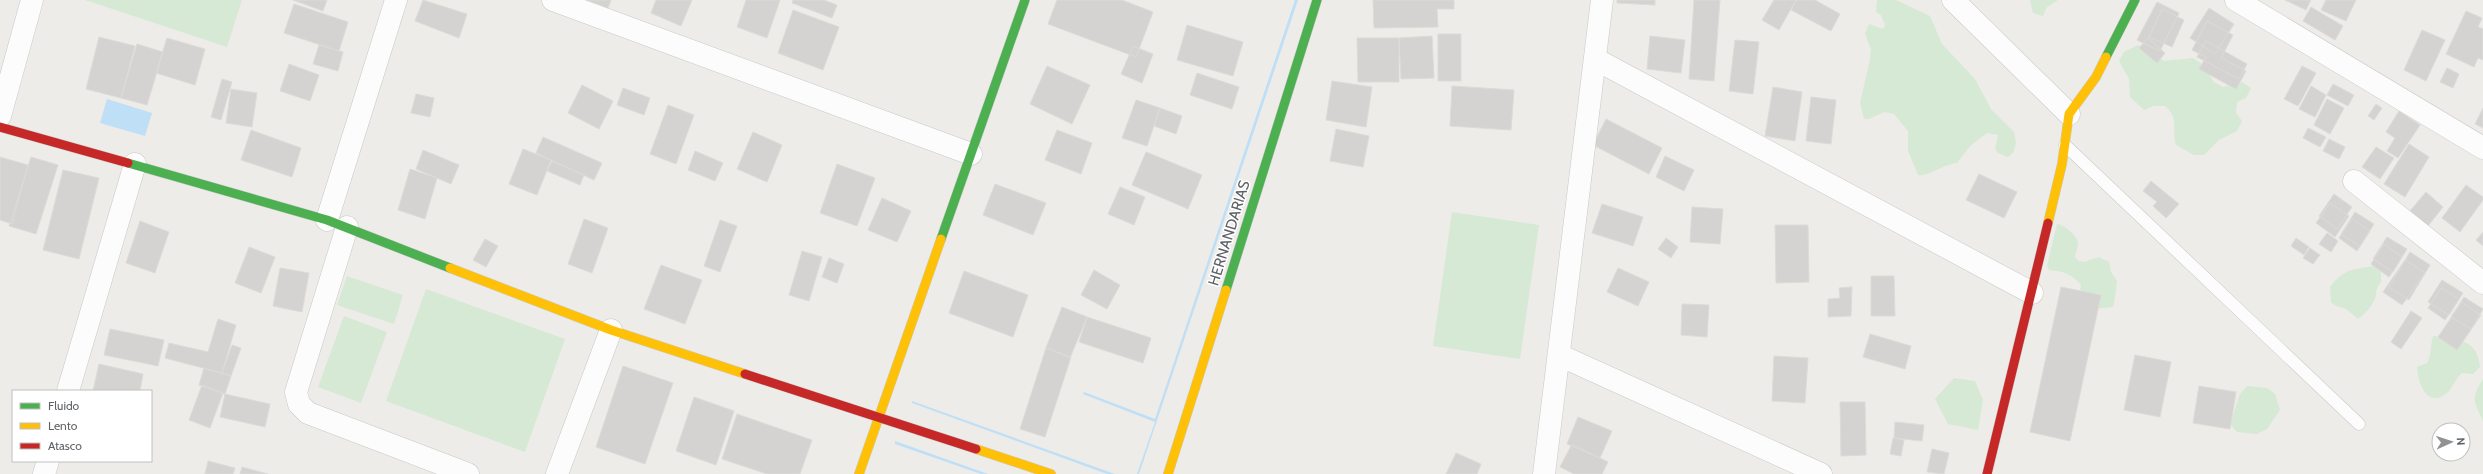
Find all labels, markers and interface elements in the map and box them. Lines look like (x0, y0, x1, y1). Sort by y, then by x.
street label: HERNANDARIAS (1204, 178, 1254, 288)
legend (12, 390, 152, 462)
text: Fluido (48, 398, 80, 413)
text: Lento (48, 418, 78, 433)
north arrow (2431, 422, 2471, 462)
text: N (2454, 437, 2468, 446)
text: Atasco (48, 438, 82, 453)

